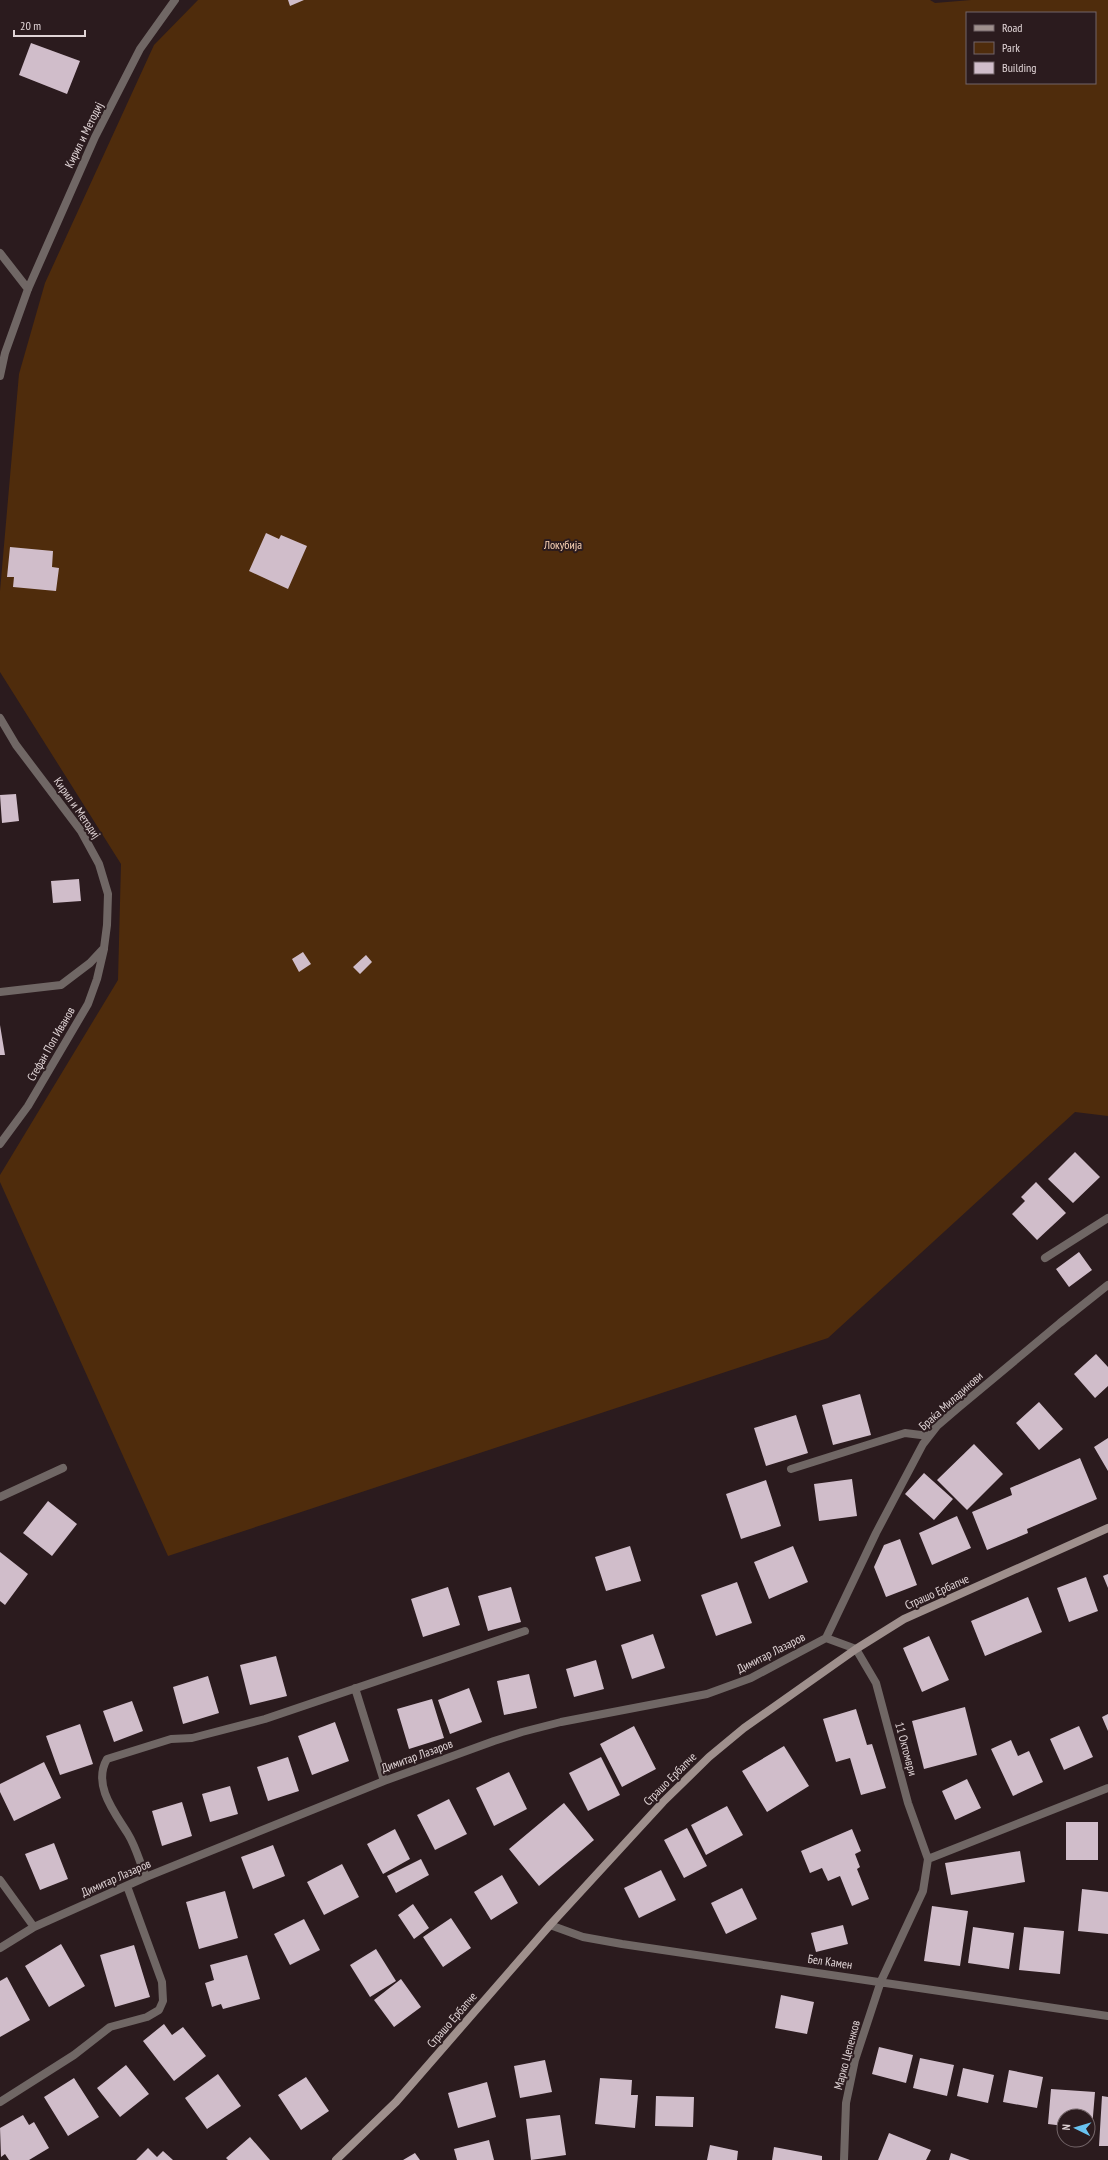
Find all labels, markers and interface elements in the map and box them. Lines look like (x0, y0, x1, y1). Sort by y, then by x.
scale bar (14, 12, 85, 38)
legend (966, 12, 1096, 84)
text: 20 m (20, 18, 41, 33)
text: Road (1002, 20, 1022, 35)
text: Park (1002, 40, 1020, 55)
text: Building (1002, 60, 1037, 75)
street label: Кирил и Методиј (61, 99, 106, 170)
park label: Локубија (543, 537, 582, 552)
street label: Кирил и Методиј (51, 774, 104, 841)
street label: Стефан Поп Иванов (23, 1004, 78, 1084)
street label: Браќа Миладинови (916, 1368, 986, 1433)
street label: Страшо Ербапче (902, 1571, 971, 1612)
street label: Димитар Лазаров (734, 1629, 808, 1676)
street label: 11 Октомври (892, 1720, 921, 1777)
street label: Димитар Лазаров (379, 1736, 455, 1775)
street label: Страшо Ербапче (640, 1749, 699, 1808)
street label: Димитар Лазаров (79, 1855, 153, 1900)
street label: Бел Камен (807, 1951, 853, 1972)
street label: Страшо Ербапче (423, 1989, 480, 2051)
street label: Марко Цепенков (830, 2018, 863, 2091)
north arrow (1056, 2108, 1096, 2148)
text: N (1059, 2124, 1073, 2131)

